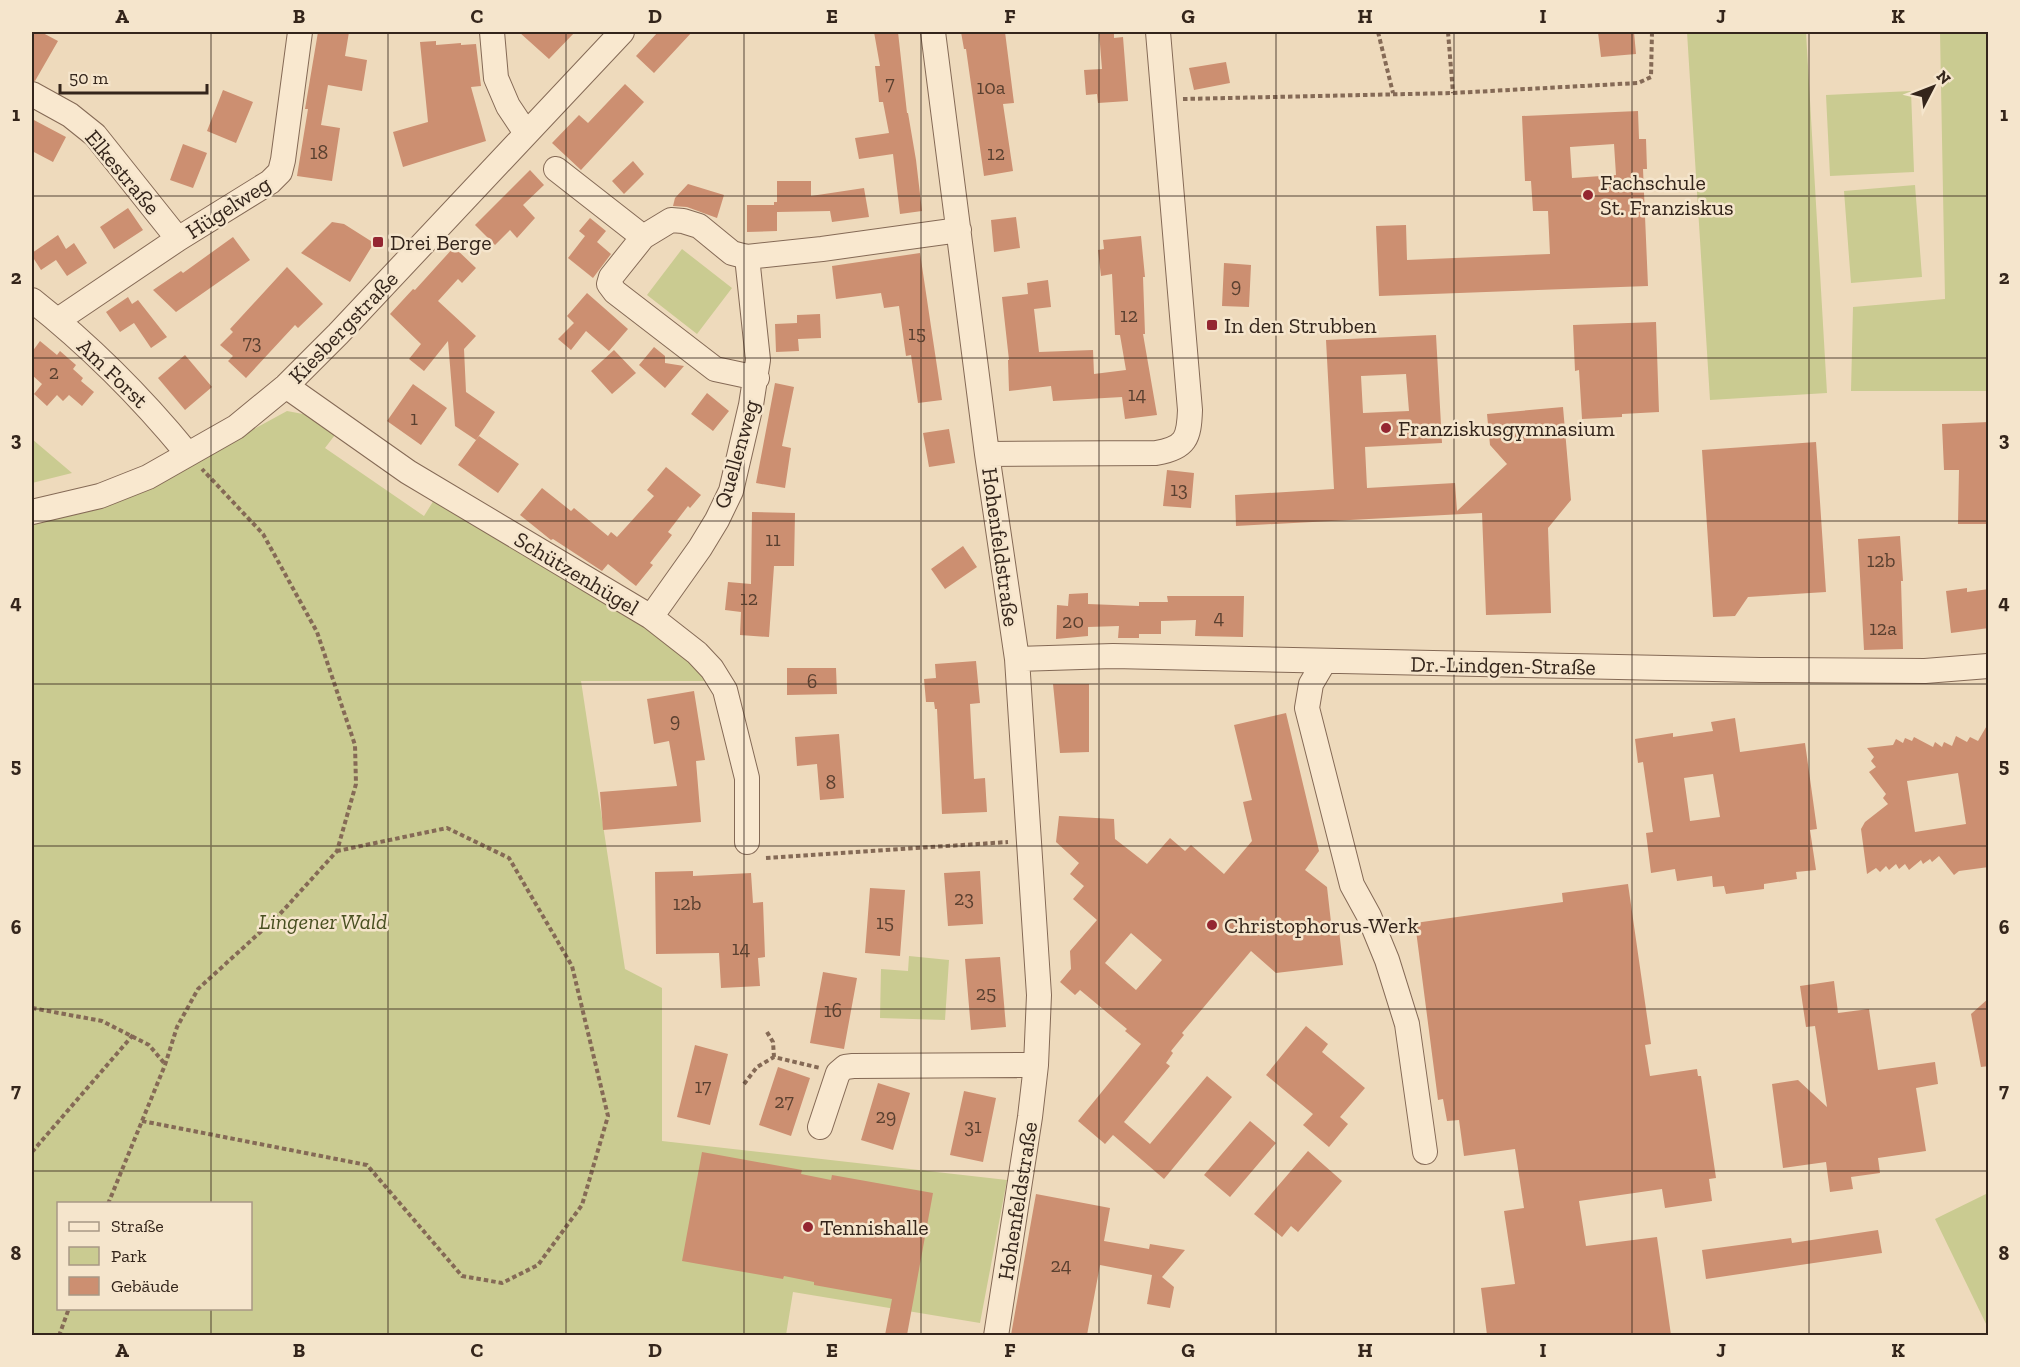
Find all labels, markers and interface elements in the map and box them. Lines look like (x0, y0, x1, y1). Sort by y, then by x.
text: A (115, 4, 129, 28)
text: B (293, 4, 305, 28)
text: C (471, 4, 484, 28)
text: D (648, 4, 662, 28)
text: E (826, 4, 838, 28)
text: F (1004, 4, 1016, 28)
text: G (1181, 4, 1195, 28)
text: H (1357, 4, 1373, 28)
text: I (1539, 4, 1547, 28)
text: J (1716, 4, 1726, 28)
text: K (1891, 4, 1905, 28)
scale bar (60, 57, 207, 95)
north arrow (1903, 57, 1963, 117)
text: N (1933, 66, 1955, 88)
text: 50 m (69, 67, 109, 89)
house number: 7 (885, 71, 895, 95)
house number: 10a (977, 75, 1006, 99)
text: 1 (12, 102, 20, 126)
text: 1 (2000, 102, 2008, 126)
street label: Elkestraße (79, 124, 166, 220)
house number: 18 (310, 140, 328, 164)
house number: 12 (987, 141, 1005, 165)
place label: Fachschule St. Franziskus (1600, 169, 1734, 221)
street label: Hügelweg (181, 170, 276, 245)
marker: Fachschule St. Franziskus (1581, 188, 1595, 202)
place label: Drei Berge (390, 229, 492, 256)
marker: Drei Berge (371, 235, 385, 249)
text: 2 (11, 265, 22, 289)
street label: Kiesbergstraße (283, 265, 404, 389)
text: 2 (1999, 265, 2010, 289)
house number: 9 (1231, 273, 1241, 297)
house number: 12 (1120, 303, 1138, 327)
place label: In den Strubben (1224, 312, 1377, 339)
marker: In den Strubben (1205, 318, 1219, 332)
house number: 15 (908, 321, 926, 345)
house number: 73 (242, 330, 262, 354)
street label: Am Forst (71, 333, 154, 414)
house number: 2 (49, 360, 59, 384)
house number: 14 (1128, 382, 1146, 406)
street label: Quellenweg (708, 397, 765, 512)
house number: 1 (410, 406, 418, 430)
place label: Franziskusgymnasium (1398, 415, 1615, 442)
marker: Franziskusgymnasium (1379, 421, 1393, 435)
text: 3 (11, 427, 22, 451)
text: 3 (1999, 427, 2010, 451)
street label: Hohenfeldstraße (976, 466, 1025, 628)
house number: 13 (1170, 477, 1188, 501)
street label: Schützenhügel (509, 526, 644, 621)
house number: 11 (765, 527, 781, 551)
house number: 12b (1867, 548, 1895, 572)
house number: 12 (740, 586, 758, 610)
text: 4 (10, 590, 22, 614)
text: 4 (1998, 590, 2010, 614)
house number: 4 (1214, 605, 1225, 629)
house number: 20 (1062, 609, 1084, 633)
house number: 12a (1869, 616, 1897, 640)
street label: Dr.-Lindgen-Straße (1410, 650, 1596, 681)
house number: 6 (807, 669, 817, 693)
house number: 9 (670, 708, 680, 732)
text: 5 (11, 753, 21, 777)
text: 5 (1999, 753, 2009, 777)
house number: 8 (826, 770, 836, 794)
house number: 23 (954, 886, 974, 910)
house number: 12b (673, 891, 701, 915)
park label: Lingener Wald (259, 908, 387, 935)
house number: 15 (876, 910, 894, 934)
place label: Christophorus-Werk (1224, 912, 1420, 939)
text: 6 (11, 915, 22, 939)
text: 6 (1999, 915, 2010, 939)
marker: Christophorus-Werk (1205, 918, 1219, 932)
house number: 14 (732, 936, 750, 960)
house number: 25 (976, 981, 996, 1005)
house number: 16 (824, 998, 842, 1022)
house number: 17 (695, 1074, 712, 1098)
text: 7 (11, 1078, 21, 1102)
text: 7 (1999, 1078, 2009, 1102)
house number: 27 (774, 1089, 794, 1113)
house number: 29 (876, 1104, 896, 1128)
house number: 31 (964, 1114, 982, 1138)
street label: Hohenfeldstraße (992, 1120, 1043, 1282)
legend (57, 1202, 252, 1310)
place label: Tennishalle (820, 1214, 929, 1241)
text: Straße (111, 1215, 164, 1237)
marker: Tennishalle (801, 1220, 815, 1234)
text: 8 (11, 1241, 22, 1265)
text: 8 (1999, 1241, 2010, 1265)
text: Park (111, 1245, 147, 1267)
house number: 24 (1050, 1253, 1072, 1277)
text: Gebäude (111, 1275, 179, 1297)
text: A (115, 1338, 129, 1362)
text: B (293, 1338, 305, 1362)
text: C (471, 1338, 484, 1362)
text: D (648, 1338, 662, 1362)
text: E (826, 1338, 838, 1362)
text: F (1004, 1338, 1016, 1362)
text: G (1181, 1338, 1195, 1362)
text: H (1357, 1338, 1373, 1362)
text: I (1539, 1338, 1547, 1362)
text: J (1716, 1338, 1726, 1362)
text: K (1891, 1338, 1905, 1362)

